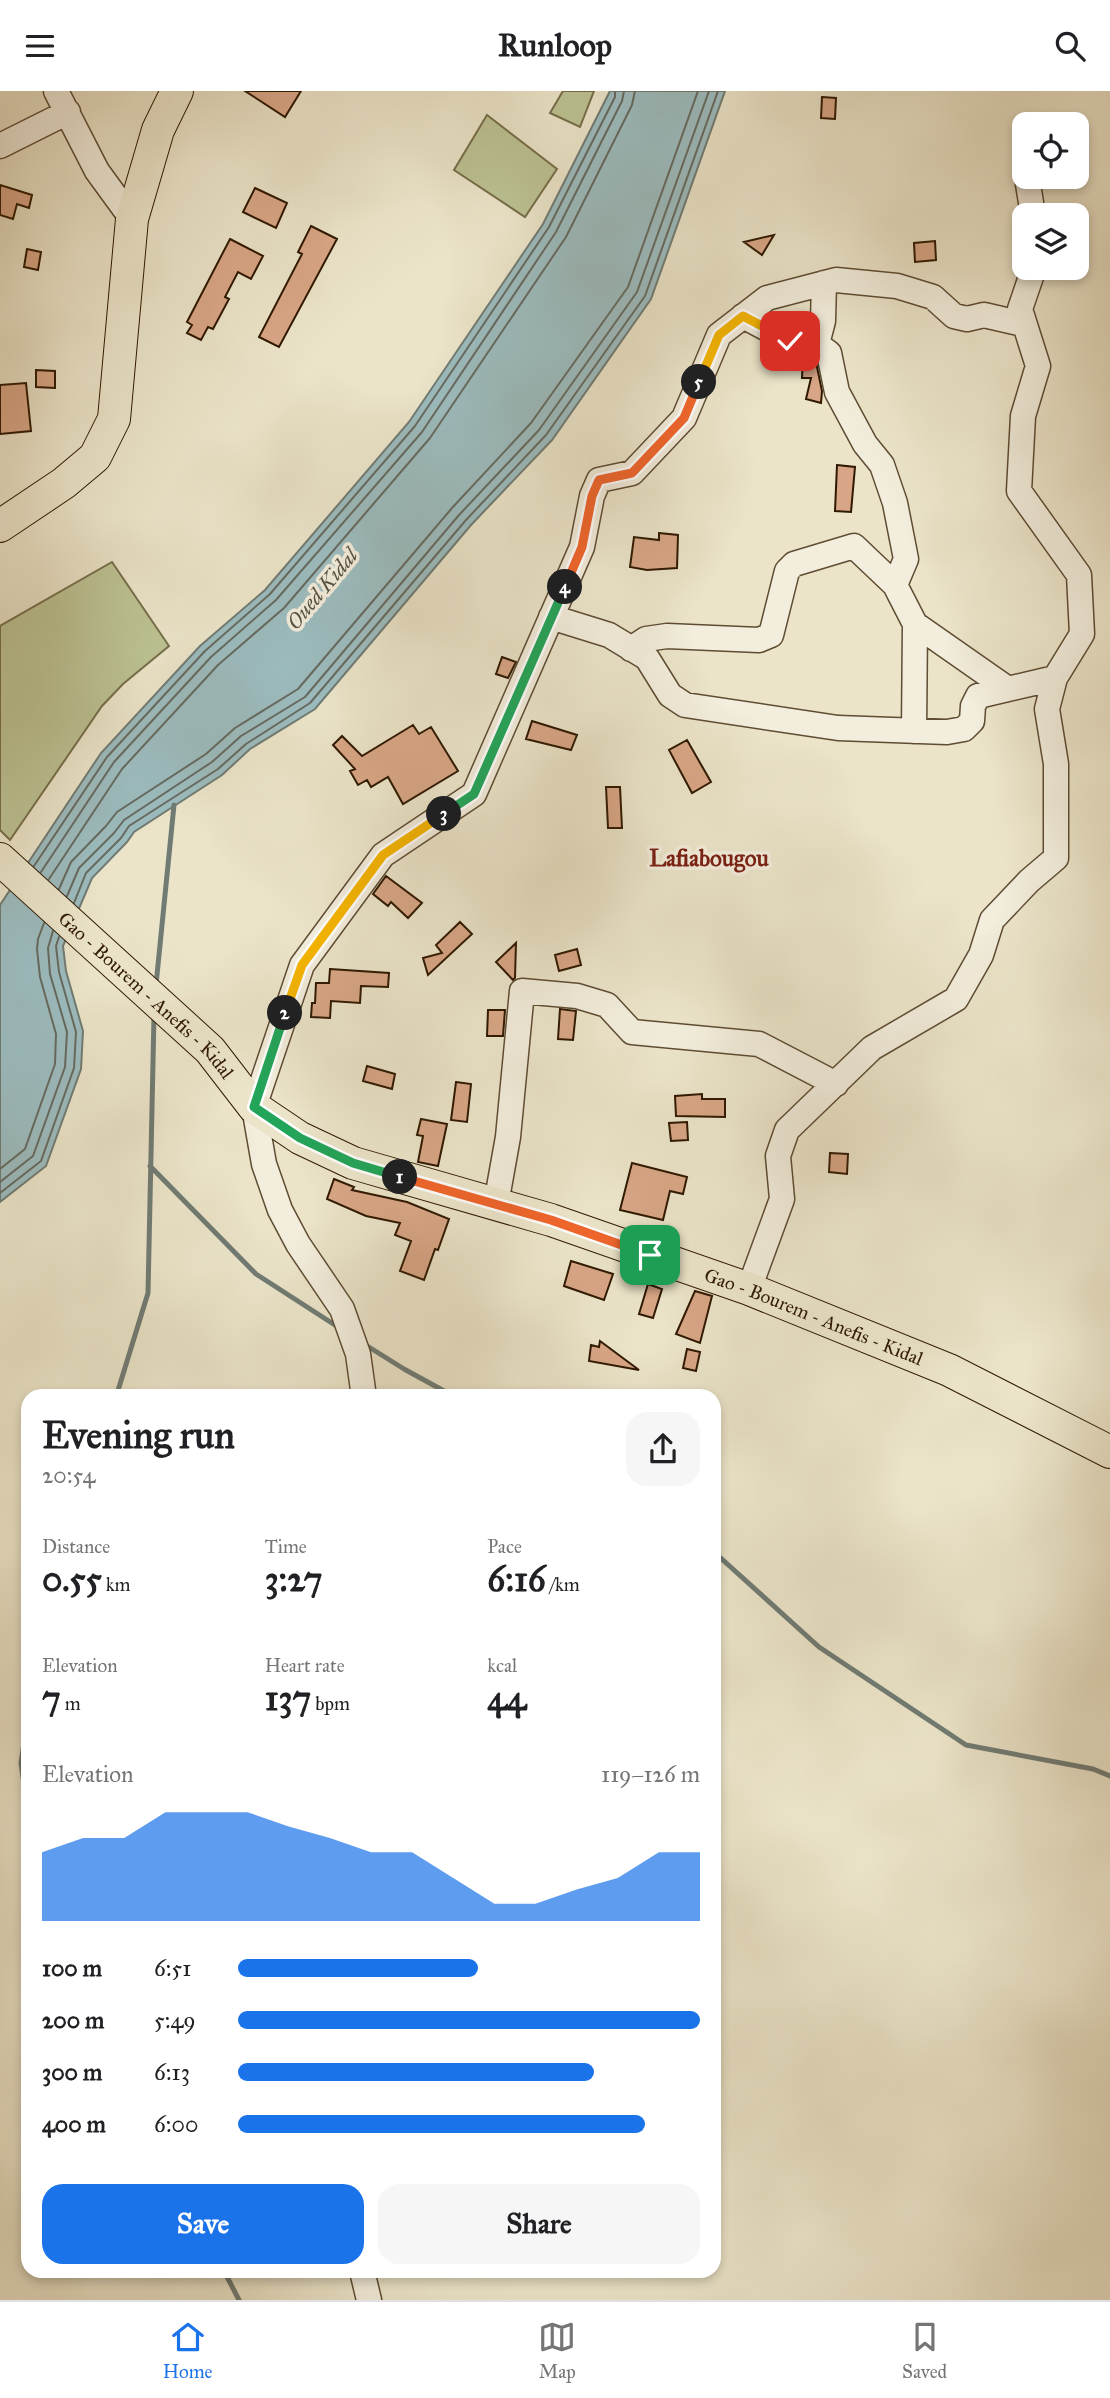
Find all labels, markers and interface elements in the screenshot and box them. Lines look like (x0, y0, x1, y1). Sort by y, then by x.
text: Runloop (498, 26, 612, 65)
icon: menu (21, 27, 59, 65)
icon: search (1051, 27, 1089, 65)
map controls (1012, 112, 1089, 280)
button: locate (1012, 112, 1089, 189)
button: layers (1012, 203, 1089, 280)
pin (760, 311, 820, 371)
icon: check (771, 322, 809, 360)
pin: 5 (682, 365, 716, 399)
text: 5 (694, 370, 703, 393)
water label: Oued Kidal (281, 542, 365, 635)
pin: 4 (548, 569, 582, 605)
text: 4 (559, 575, 570, 598)
pin: 3 (426, 797, 462, 831)
text: 3 (440, 802, 447, 825)
district label: Lafiabougou (649, 844, 770, 873)
street label: Gao - Bourem - Anefis - Kidal (54, 907, 239, 1084)
pin: 2 (268, 995, 302, 1031)
text: 2 (280, 1001, 289, 1024)
pin: 1 (382, 1159, 418, 1195)
text: 1 (396, 1165, 403, 1188)
pin (620, 1225, 680, 1285)
icon: arrive (631, 1236, 669, 1274)
street label: Gao - Bourem - Anefis - Kidal (701, 1263, 927, 1371)
text: Evening run (42, 1412, 235, 1458)
button: share (626, 1412, 700, 1486)
text: 20:54 (42, 1461, 95, 1489)
text: Distance (42, 1535, 110, 1558)
text: Time (265, 1535, 307, 1558)
text: Pace (487, 1535, 522, 1558)
text: 0.55 (42, 1558, 102, 1601)
text: 3:27 (265, 1558, 322, 1601)
text: 6:16 (487, 1558, 546, 1601)
text: km (102, 1573, 131, 1596)
text: /km (546, 1573, 580, 1596)
text: Elevation (42, 1654, 117, 1677)
text: Heart rate (265, 1654, 345, 1677)
text: kcal (487, 1654, 517, 1677)
text: 7 (42, 1677, 61, 1720)
text: 137 (265, 1677, 311, 1720)
text: 44 (487, 1677, 526, 1720)
text: m (61, 1692, 81, 1715)
text: bpm (311, 1692, 350, 1715)
text: Elevation (42, 1760, 133, 1788)
text: 119–126 m (601, 1760, 700, 1788)
text: 100 m (42, 1954, 102, 1982)
text: 6:51 (154, 1954, 191, 1982)
text: 200 m (42, 2006, 104, 2034)
text: 5:49 (154, 2006, 196, 2034)
text: 300 m (42, 2058, 102, 2086)
text: 6:13 (154, 2058, 190, 2086)
text: 400 m (42, 2110, 106, 2138)
text: 6:00 (154, 2110, 198, 2138)
button: Save (42, 2184, 364, 2264)
button: Share (378, 2184, 700, 2264)
tab: Home (163, 2318, 213, 2383)
tab: Map (538, 2318, 576, 2383)
tab: Saved (902, 2318, 947, 2383)

